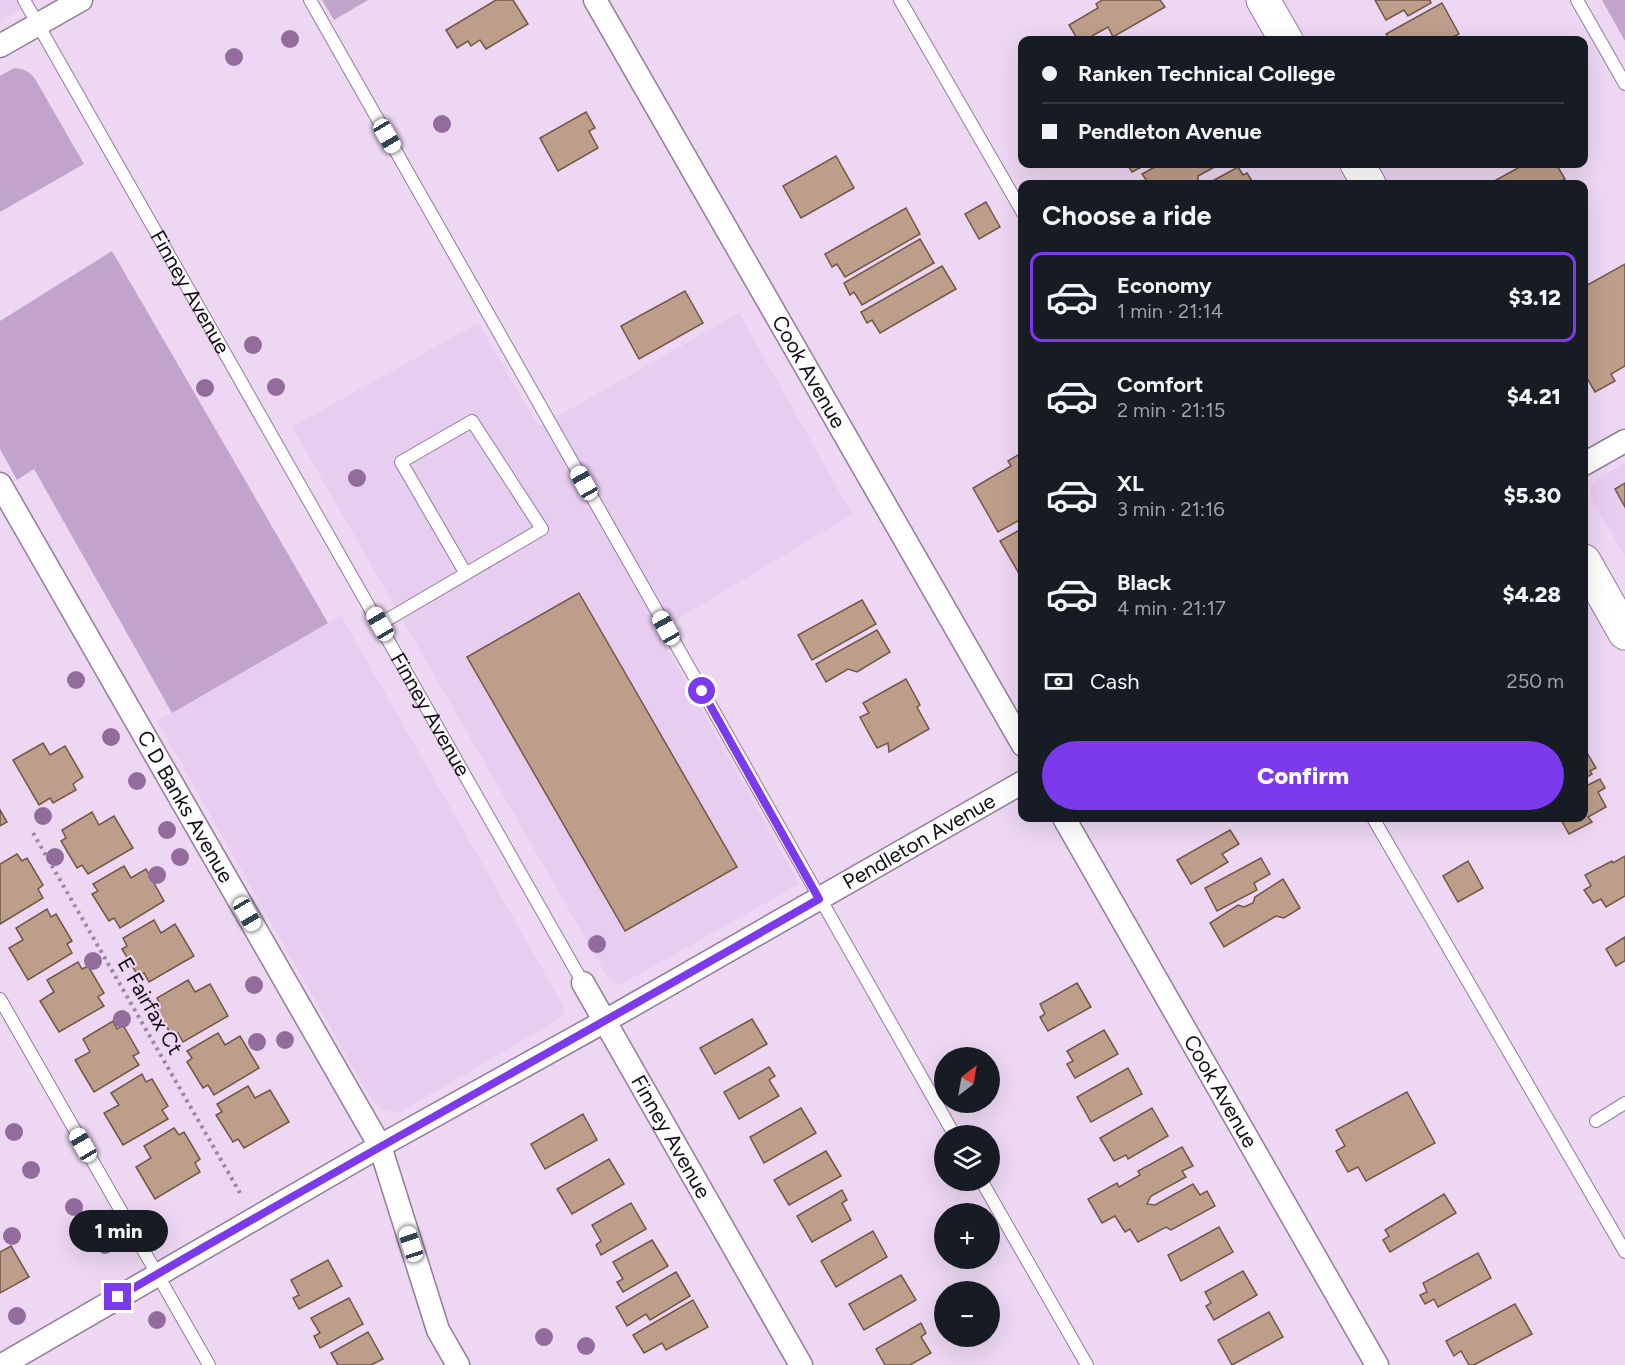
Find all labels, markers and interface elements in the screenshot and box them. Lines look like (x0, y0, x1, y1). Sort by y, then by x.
text: Ranken Technical College (1078, 60, 1336, 87)
car (370, 116, 404, 156)
text: Pendleton Avenue (1078, 118, 1262, 145)
text: Choose a ride (1042, 199, 1211, 232)
street label: Finney Avenue (146, 226, 236, 358)
icon: car (1045, 270, 1099, 324)
text: Economy (1117, 272, 1212, 299)
text: $3.12 (1508, 284, 1561, 311)
text: 1 min · 21:14 (1117, 299, 1223, 323)
street label: Cook Avenue (767, 311, 851, 433)
icon: car (1045, 369, 1099, 423)
text: Comfort (1117, 371, 1203, 398)
text: $4.21 (1507, 383, 1561, 410)
text: 2 min · 21:15 (1117, 398, 1225, 422)
car (567, 463, 601, 503)
icon: car (1045, 468, 1099, 522)
text: XL (1117, 470, 1144, 497)
text: $5.30 (1503, 482, 1561, 509)
text: 3 min · 21:16 (1117, 497, 1225, 521)
icon: car (1045, 567, 1099, 621)
text: Black (1117, 569, 1171, 596)
text: $4.28 (1503, 581, 1561, 608)
text: 4 min · 21:17 (1117, 596, 1226, 620)
car (363, 604, 397, 644)
car (649, 608, 683, 648)
street label: Finney Avenue (386, 648, 476, 781)
icon: cash (1042, 665, 1075, 698)
text: Cash (1090, 668, 1140, 695)
text: 250 m (1507, 669, 1564, 693)
route start (688, 677, 715, 704)
street label: C D Banks Avenue (132, 726, 239, 887)
button: Confirm (1042, 741, 1564, 810)
street label: Pendleton Avenue (838, 788, 999, 894)
car (230, 894, 264, 934)
street label: E Fairfax Ct (113, 953, 188, 1059)
street label: Cook Avenue (1179, 1030, 1263, 1152)
north arrow (934, 1047, 1000, 1113)
map controls (934, 1047, 1000, 1347)
street label: Finney Avenue (626, 1070, 716, 1203)
car (66, 1125, 100, 1165)
button: layers (934, 1125, 1000, 1191)
button: + (934, 1203, 1000, 1269)
callout: 1 min (68, 1210, 168, 1252)
text: 1 min (95, 1219, 142, 1243)
car (397, 1224, 425, 1264)
button: − (934, 1281, 1000, 1347)
route end (104, 1283, 131, 1310)

